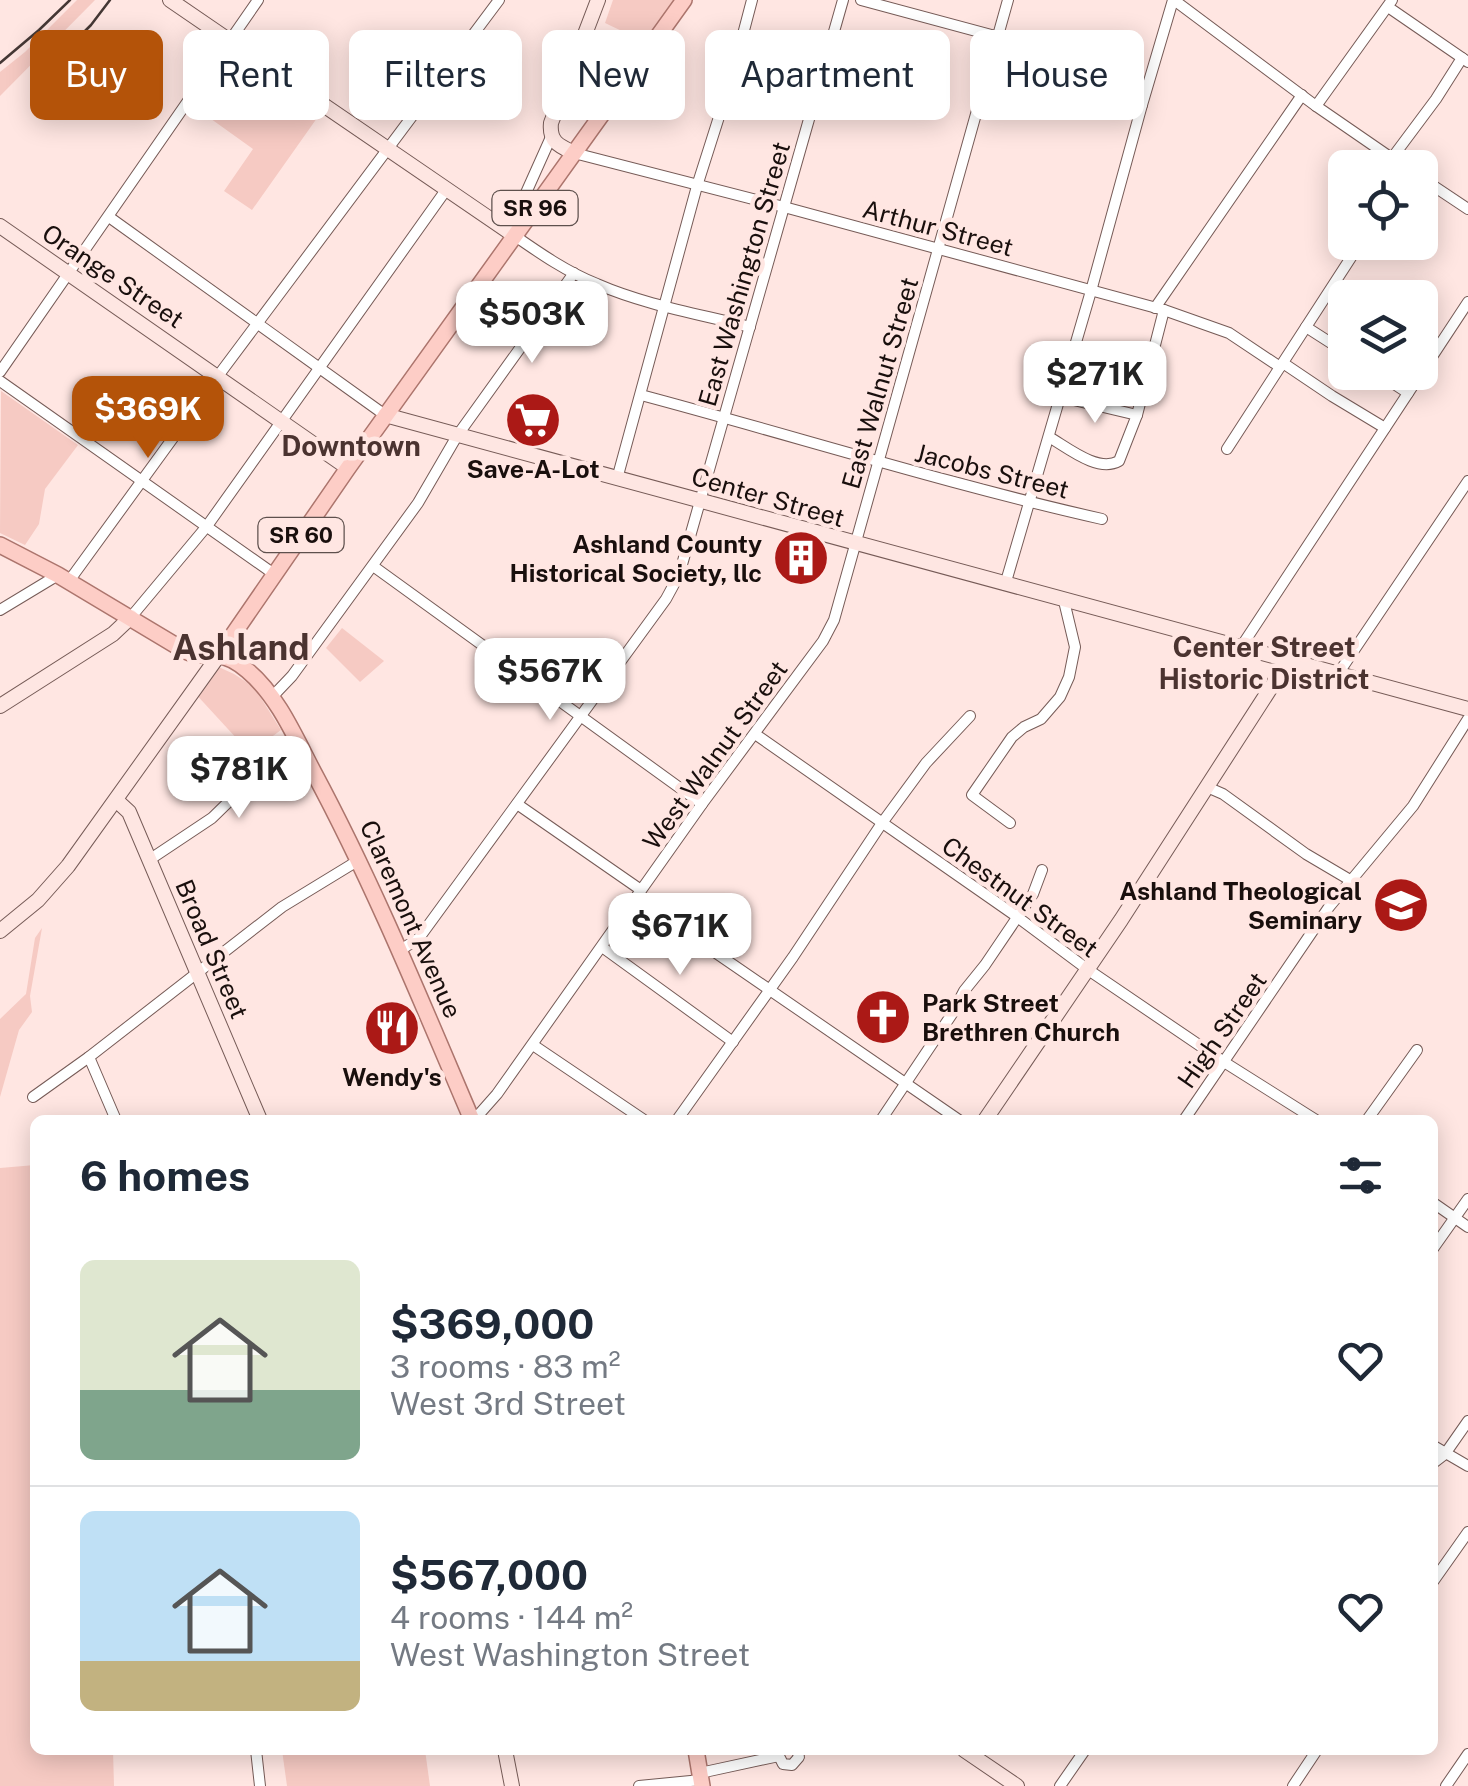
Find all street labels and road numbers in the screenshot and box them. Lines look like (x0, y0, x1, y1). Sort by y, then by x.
street label: East Washington Street (692, 138, 796, 410)
road number: SR 96 (492, 191, 578, 225)
street label: Arthur Street (859, 193, 1017, 263)
street label: Orange Street (37, 218, 189, 334)
street label: East Walnut Street (835, 274, 925, 492)
street label: Jacobs Street (912, 437, 1072, 505)
street label: Center Street (688, 461, 848, 533)
road number: SR 60 (258, 518, 344, 552)
street label: West Walnut Street (636, 655, 794, 855)
street label: Claremont Avenue (354, 815, 468, 1023)
street label: Chestnut Street (936, 830, 1104, 964)
street label: Broad Street (169, 875, 255, 1023)
street label: High Street (1171, 966, 1273, 1094)

